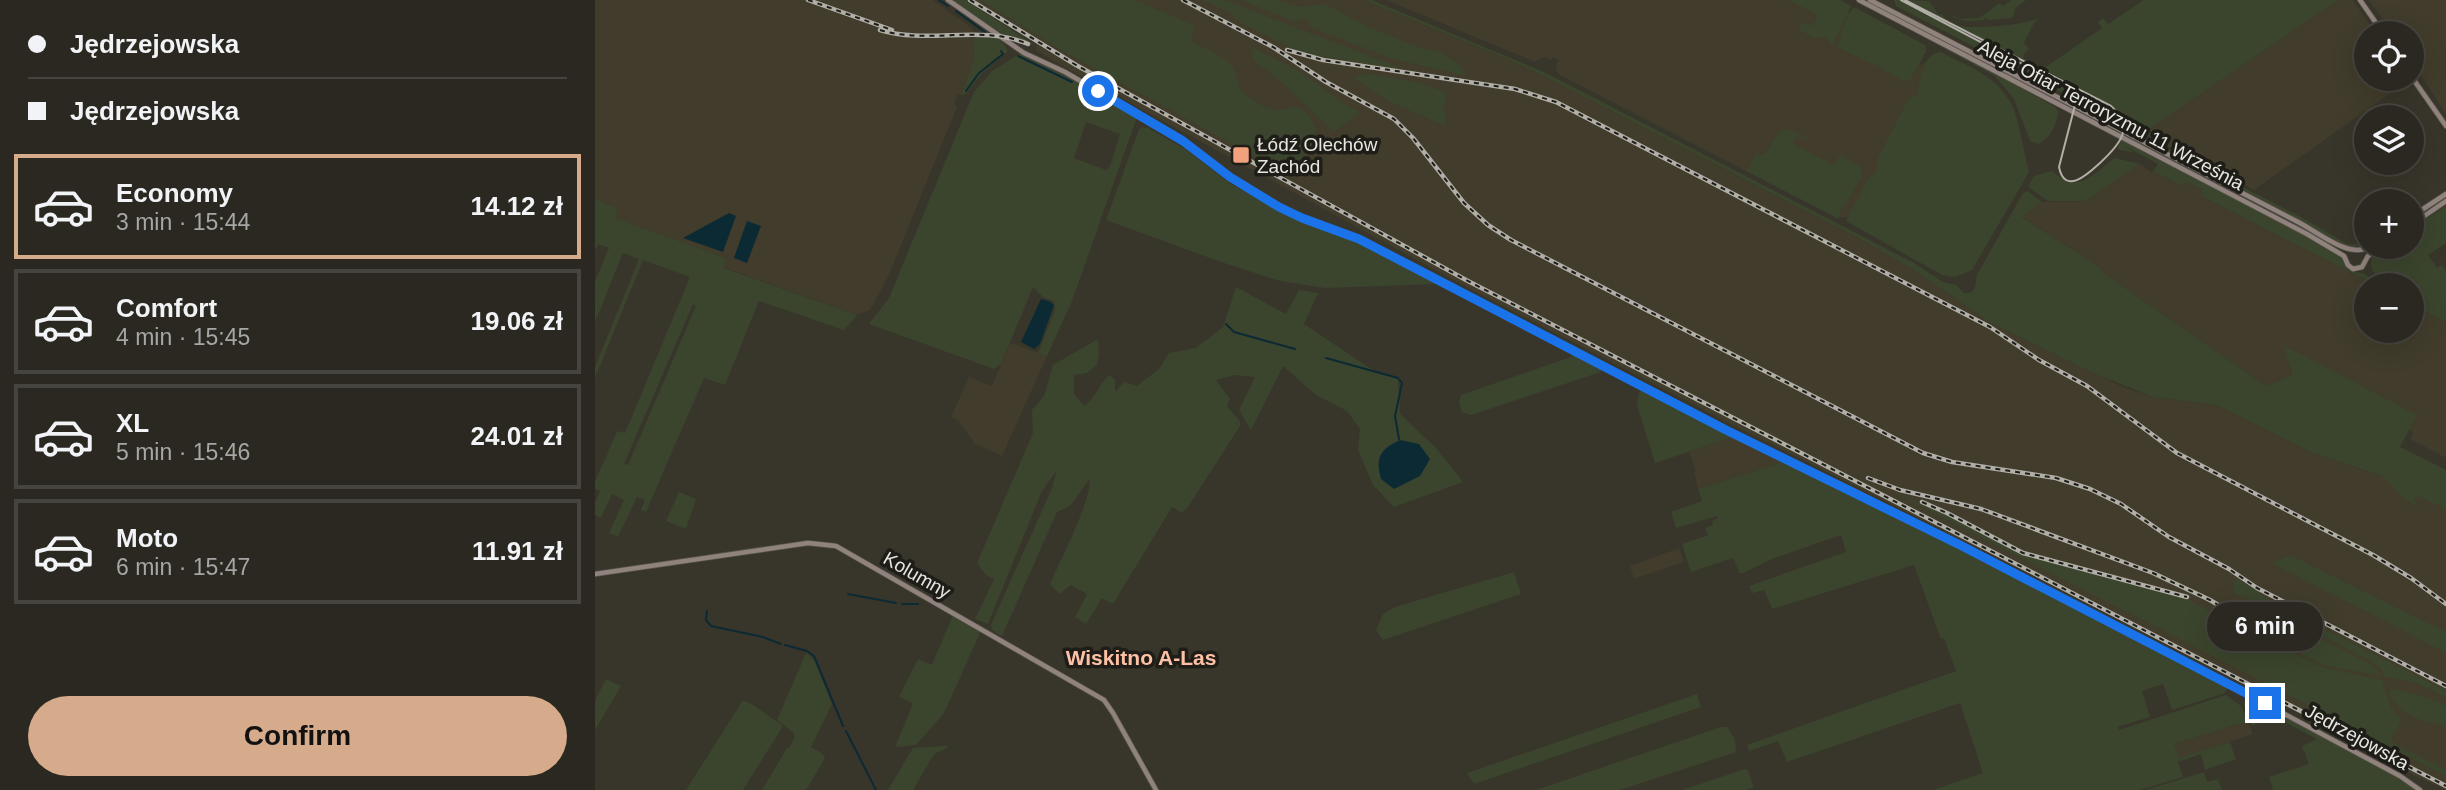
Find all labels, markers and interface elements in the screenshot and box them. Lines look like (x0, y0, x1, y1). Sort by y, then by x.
map controls (2354, 21, 2424, 343)
button: locate (2354, 21, 2424, 91)
text: Jędrzejowska (70, 29, 239, 59)
street label: Aleja Ofiar Terroryzmu 11 Września (1975, 36, 2248, 194)
route start (1082, 75, 1114, 107)
text: Jędrzejowska (70, 96, 239, 126)
button: layers (2354, 105, 2424, 175)
place label: Łódź Olechów Zachód (1257, 134, 1378, 177)
marker: Łódź Olechów Zachód (1231, 145, 1251, 165)
icon: car (32, 175, 95, 238)
text: Economy (116, 178, 233, 208)
button: + (2354, 189, 2424, 259)
text: 14.12 zł (470, 191, 563, 221)
text: 3 min · 15:44 (116, 209, 250, 235)
button: − (2354, 273, 2424, 343)
icon: car (32, 290, 95, 353)
text: Comfort (116, 293, 217, 323)
text: 19.06 zł (470, 306, 563, 336)
text: 4 min · 15:45 (116, 324, 250, 350)
icon: car (32, 405, 95, 468)
text: XL (116, 408, 149, 438)
text: 24.01 zł (470, 421, 563, 451)
text: 5 min · 15:46 (116, 439, 250, 465)
icon: car (32, 520, 95, 583)
text: Moto (116, 523, 178, 553)
text: 11.91 zł (472, 536, 563, 566)
street label: Kolumny (880, 547, 955, 603)
text: 6 min · 15:47 (116, 554, 250, 580)
callout: 6 min (2207, 602, 2323, 650)
text: 6 min (2235, 613, 2295, 639)
district label: Wiskitno A-Las (1066, 646, 1216, 669)
route end (2249, 687, 2281, 719)
button: Confirm (28, 696, 567, 776)
street label: Jędrzejowska (2302, 700, 2413, 774)

